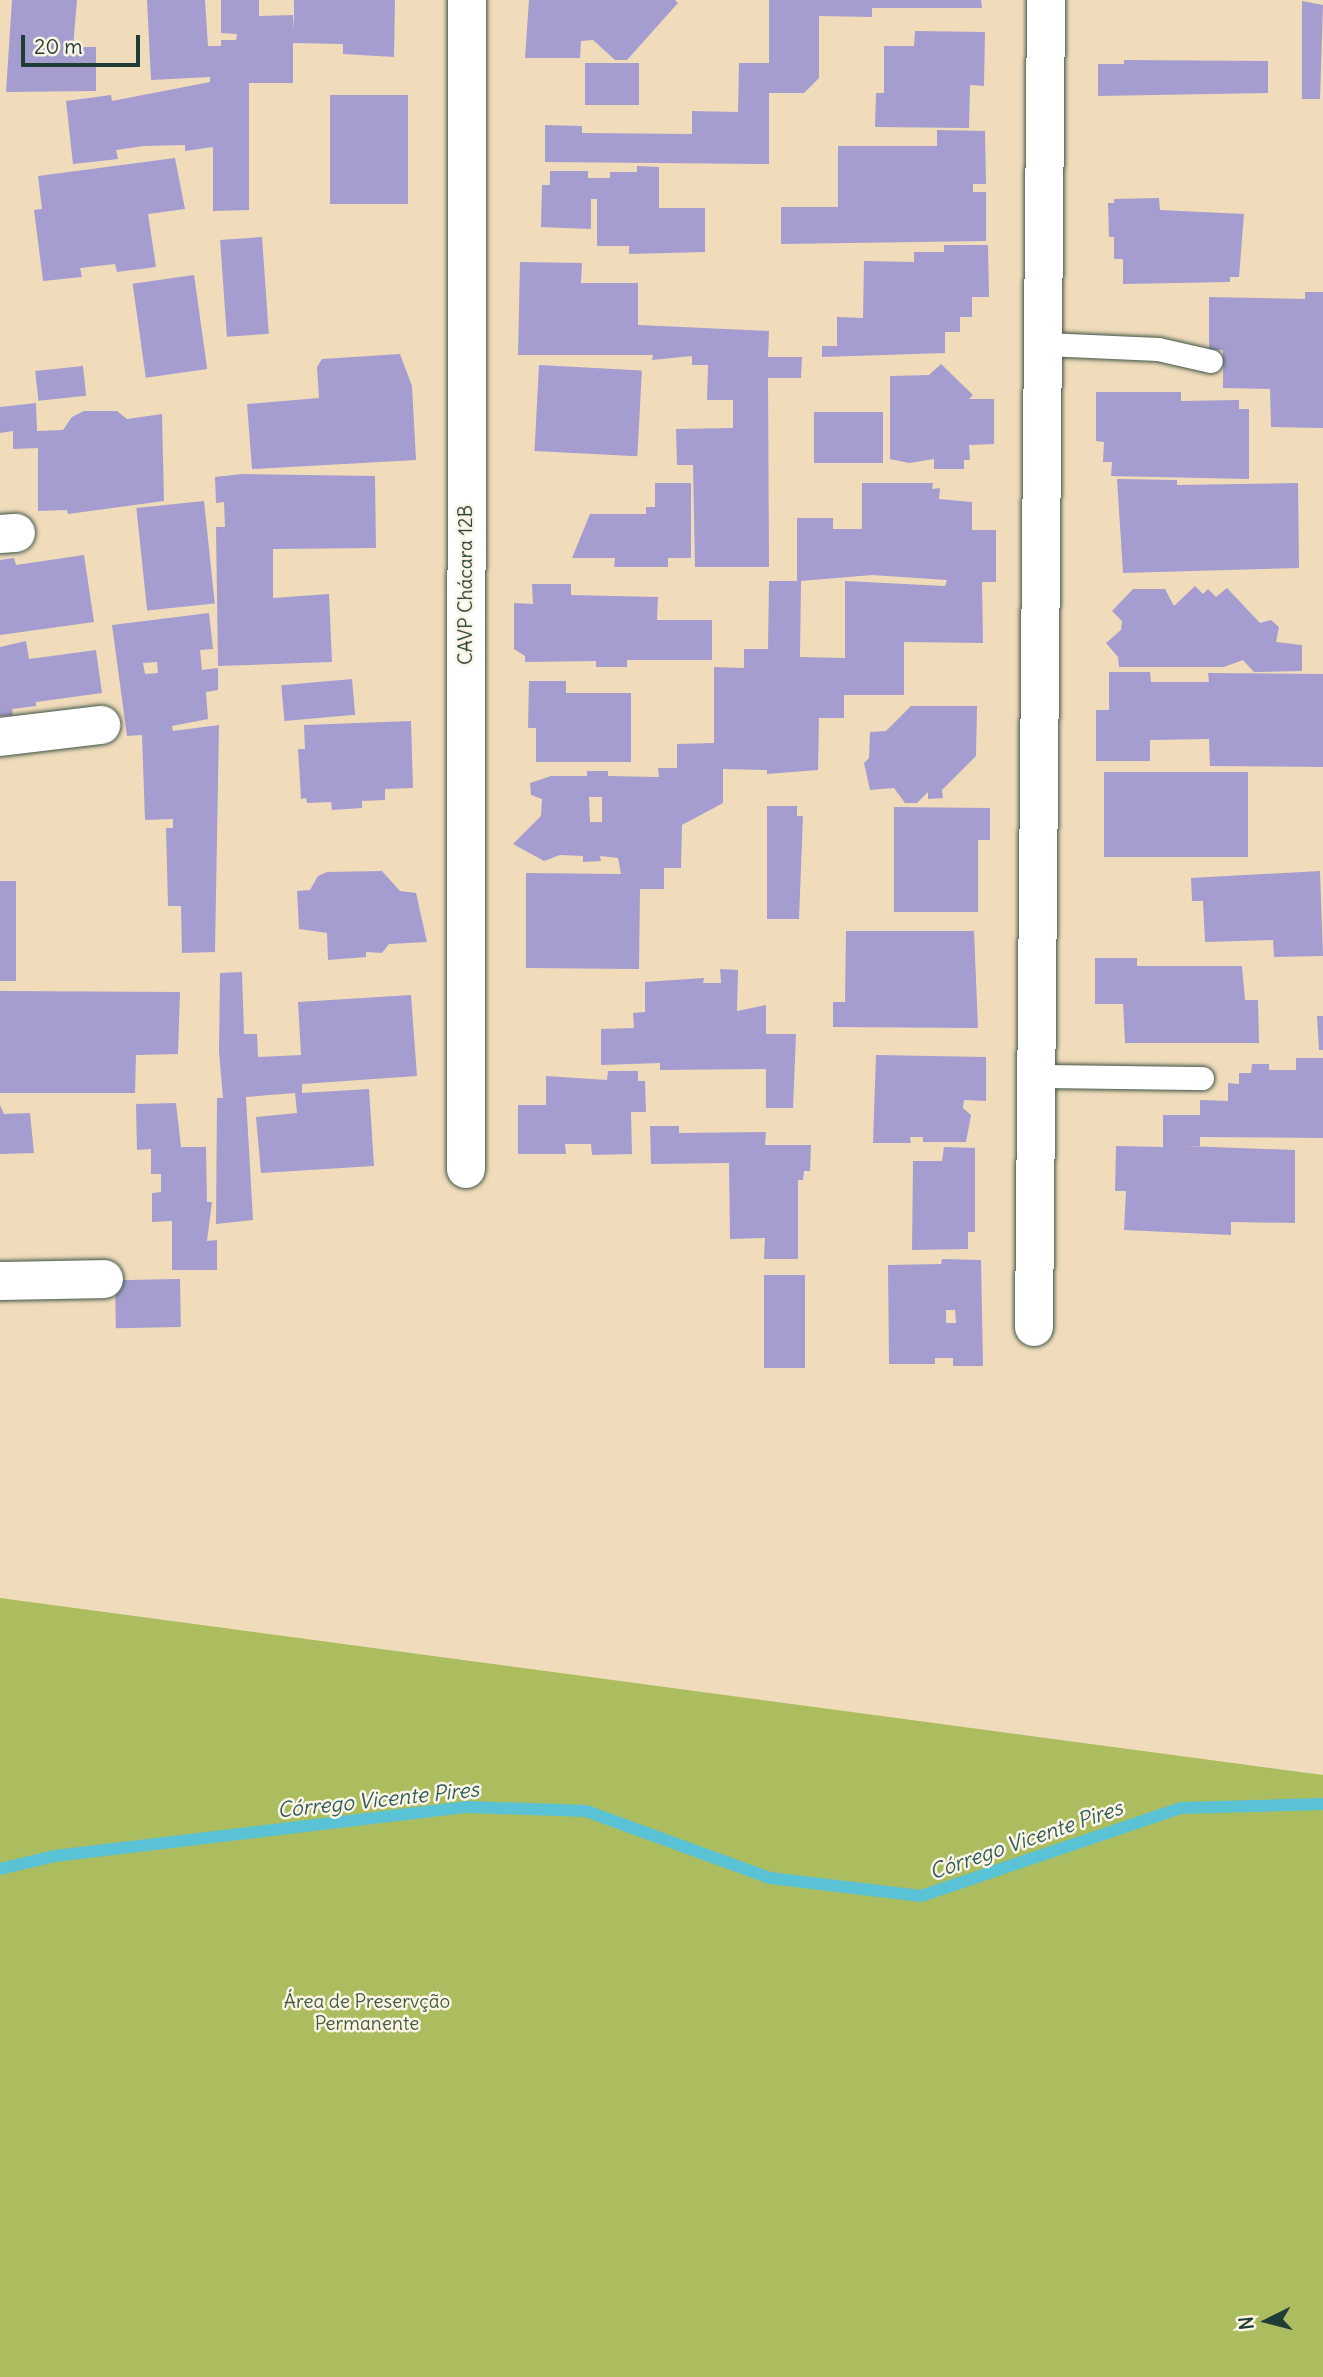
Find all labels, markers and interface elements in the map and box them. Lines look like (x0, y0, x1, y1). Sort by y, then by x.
scale bar (24, 21, 144, 65)
text: 20 m (34, 33, 83, 60)
street label: CAVP Chácara 12B (455, 505, 477, 665)
water label: Córrego Vicente Pires (276, 1777, 480, 1823)
water label: Córrego Vicente Pires (926, 1795, 1126, 1885)
park label: Área de Preservção Permanente (284, 1991, 450, 2035)
north arrow (1232, 2286, 1302, 2356)
text: N (1233, 2315, 1259, 2331)

